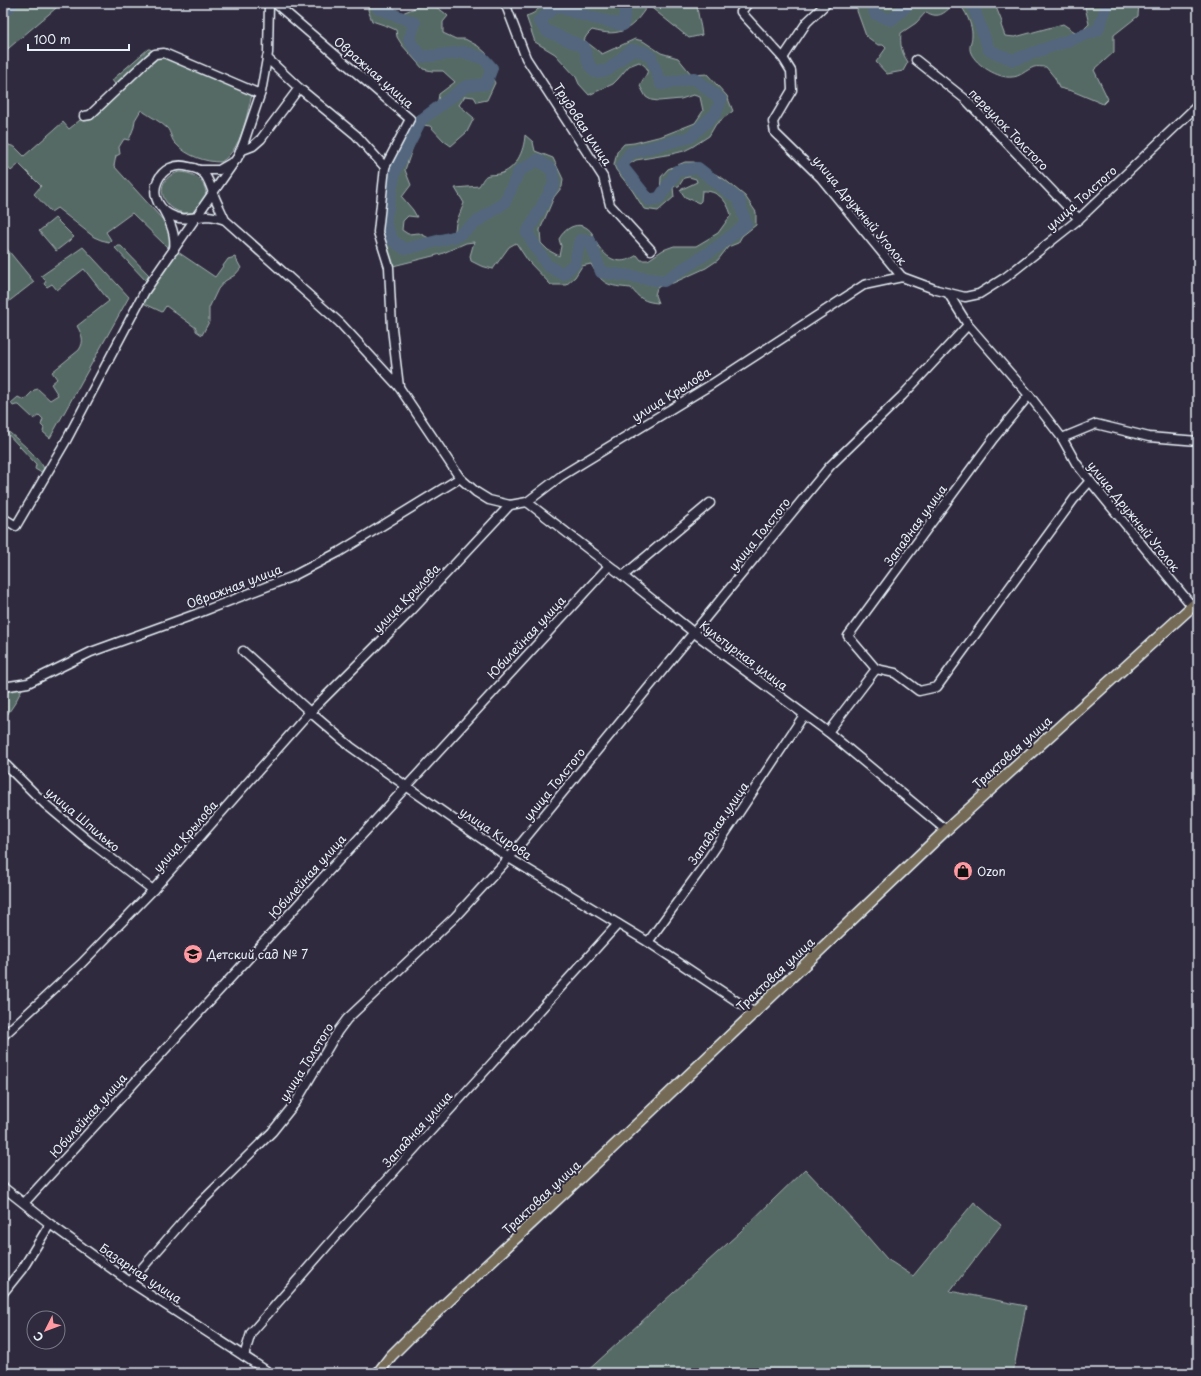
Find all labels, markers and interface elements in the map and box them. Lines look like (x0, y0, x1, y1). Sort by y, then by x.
scale bar (28, 26, 129, 52)
text: 100 m (34, 30, 71, 48)
street label: Овражная улица (330, 32, 418, 112)
street label: Трудовая улица (549, 79, 617, 169)
street label: переулок Толстого (965, 84, 1053, 174)
street label: улица Дружный Уголок (809, 151, 912, 269)
street label: улица Толстого (1042, 161, 1121, 235)
street label: улица Крылова (628, 362, 714, 426)
street label: улица Дружный Уголок (1084, 457, 1185, 576)
street label: Западная улица (879, 480, 951, 569)
street label: улица Толстого (724, 493, 794, 575)
street label: Овражная улица (184, 559, 285, 612)
street label: улица Крылова (368, 559, 444, 637)
street label: Юбилейная улица (483, 591, 570, 683)
street label: Культурная улица (696, 616, 792, 694)
street label: Трактовая улица (968, 711, 1056, 793)
street label: улица Толстого (519, 743, 589, 825)
street label: Западная улица (684, 778, 753, 868)
street label: улица Шпилько (42, 782, 124, 856)
street label: улица Крылова (149, 796, 222, 876)
street label: улица Кирова (456, 802, 536, 864)
street label: Юбилейная улица (264, 830, 350, 922)
shop icon: Ozon (952, 860, 974, 882)
place label: Ozon (977, 862, 1006, 880)
street label: Трактовая улица (732, 933, 818, 1015)
school or university icon: Детский сад № 7 (182, 943, 204, 965)
place label: Детский сад № 7 (206, 945, 308, 963)
street label: улица Толстого (275, 1019, 338, 1105)
street label: Юбилейная улица (45, 1069, 131, 1161)
street label: Западная улица (378, 1087, 456, 1171)
street label: Трактовая улица (498, 1156, 584, 1238)
street label: Базарная улица (96, 1239, 186, 1308)
north arrow (26, 1310, 66, 1350)
text: С (29, 1328, 47, 1346)

